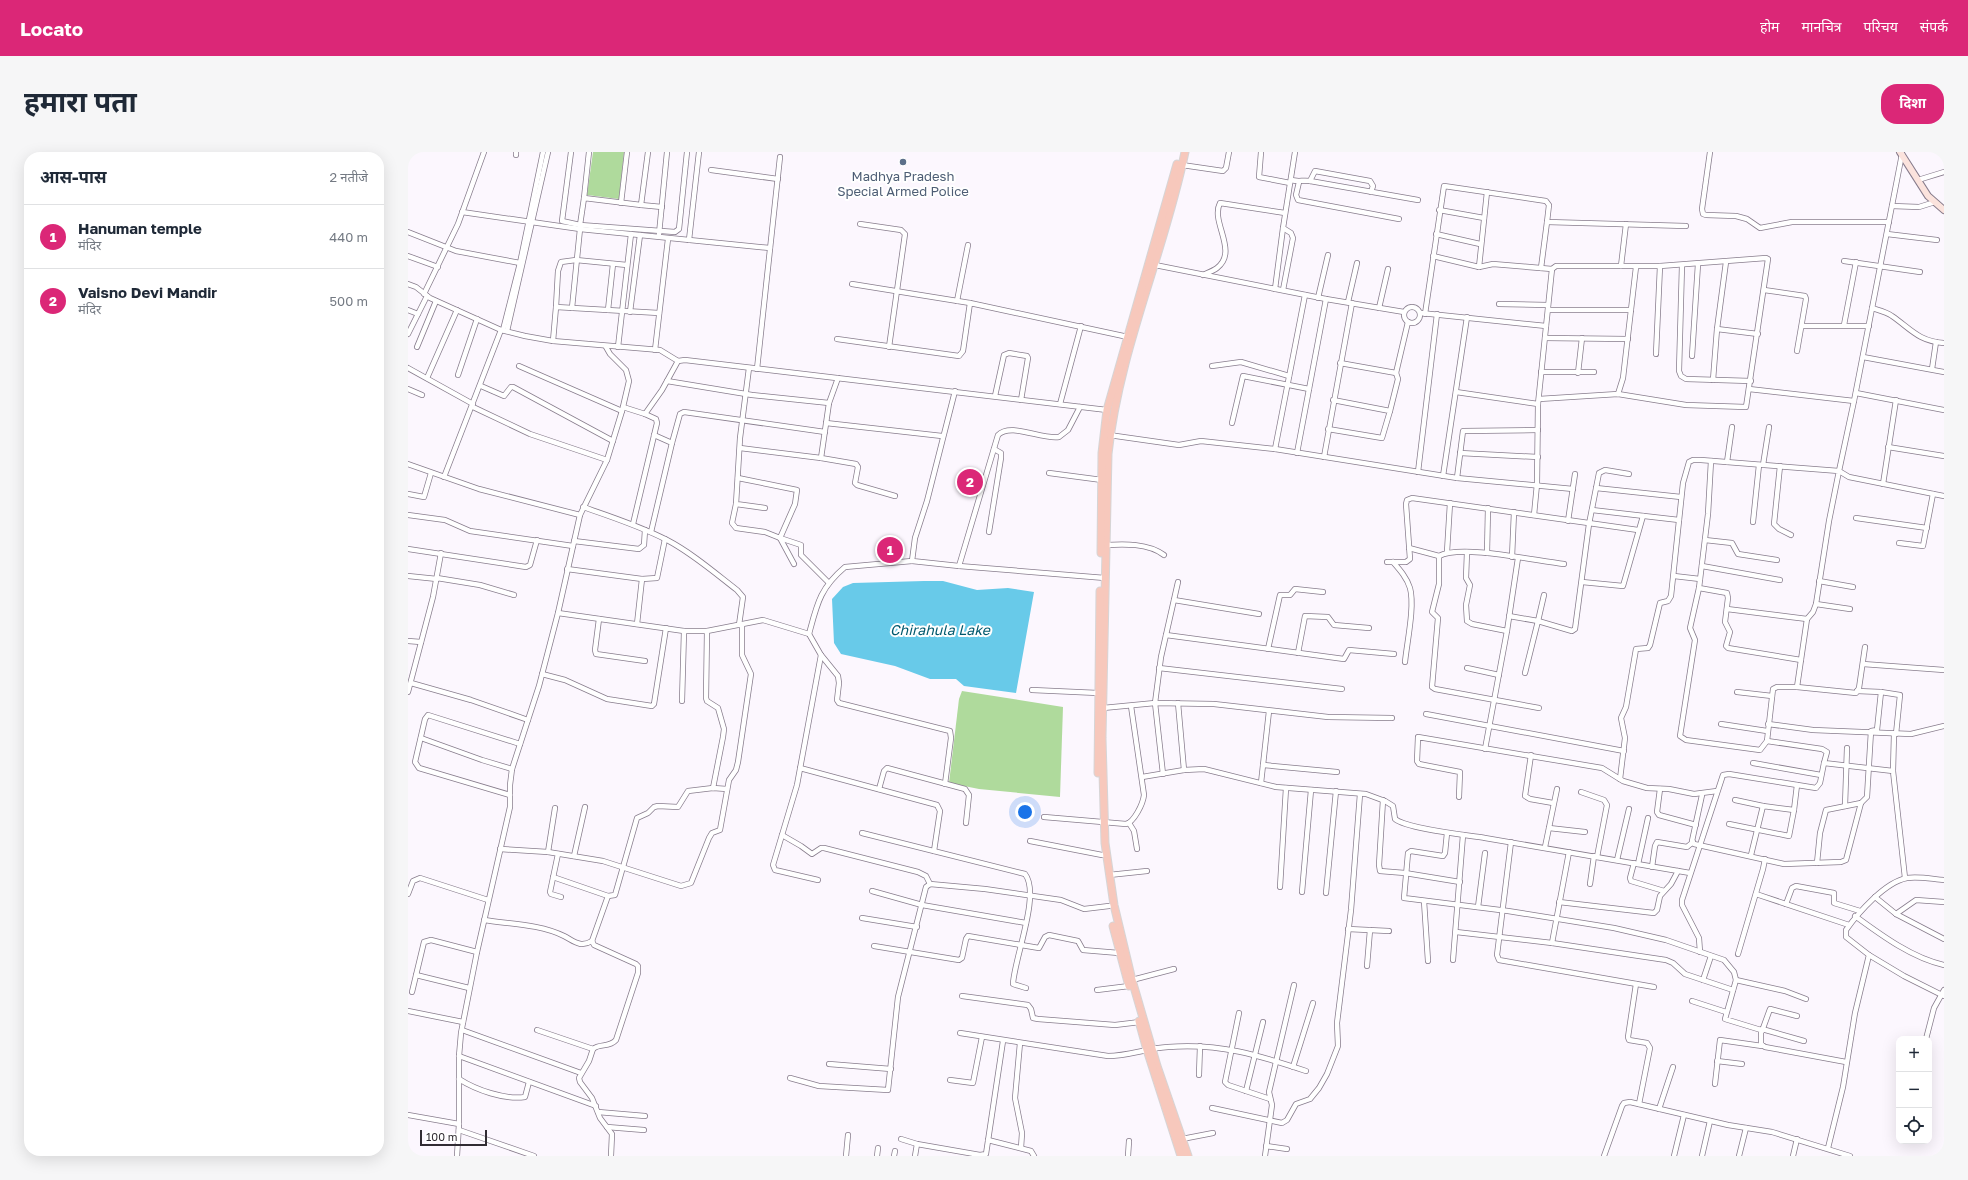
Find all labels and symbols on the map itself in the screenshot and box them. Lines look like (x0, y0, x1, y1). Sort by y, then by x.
marker: Madhya Pradesh Special Armed Police (898, 157, 908, 167)
place label: Madhya Pradesh Special Armed Police (837, 168, 969, 199)
pin: 2 (957, 467, 983, 497)
pin: 1 (877, 535, 903, 565)
water label: Chirahula Lake (890, 621, 991, 638)
your location (1015, 802, 1035, 822)
scale bar (420, 1128, 487, 1147)

